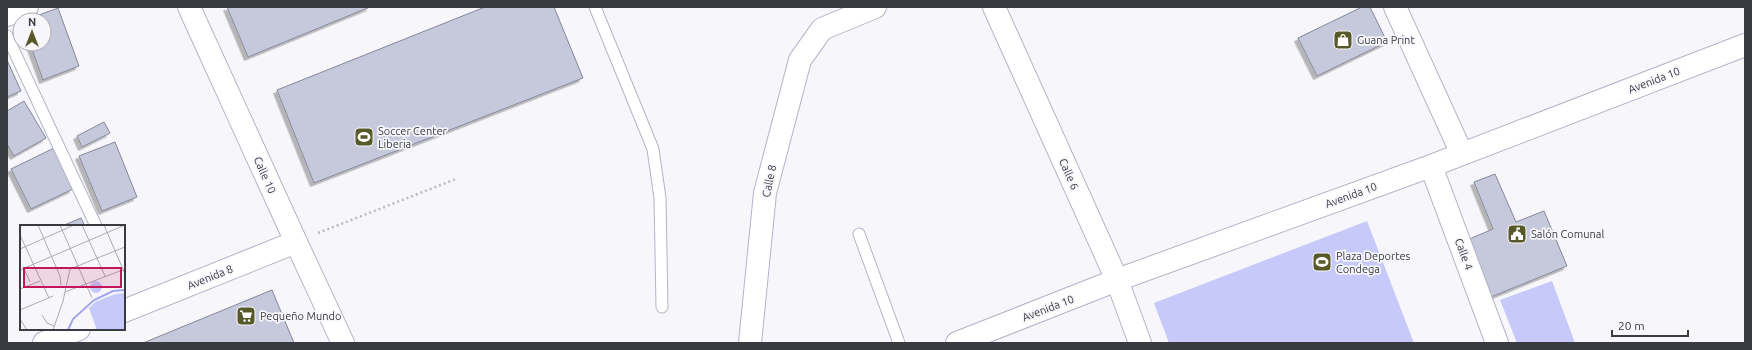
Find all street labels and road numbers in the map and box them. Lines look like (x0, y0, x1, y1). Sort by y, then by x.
street label: Avenida 10 (1626, 65, 1682, 95)
street label: Calle 10 (252, 155, 278, 195)
street label: Calle 6 (1057, 157, 1081, 191)
street label: Calle 8 (760, 164, 778, 198)
street label: Avenida 10 (1323, 180, 1379, 210)
street label: Calle 4 (1453, 236, 1475, 272)
street label: Avenida 8 (185, 262, 235, 292)
street label: Avenida 10 (1020, 293, 1076, 323)

